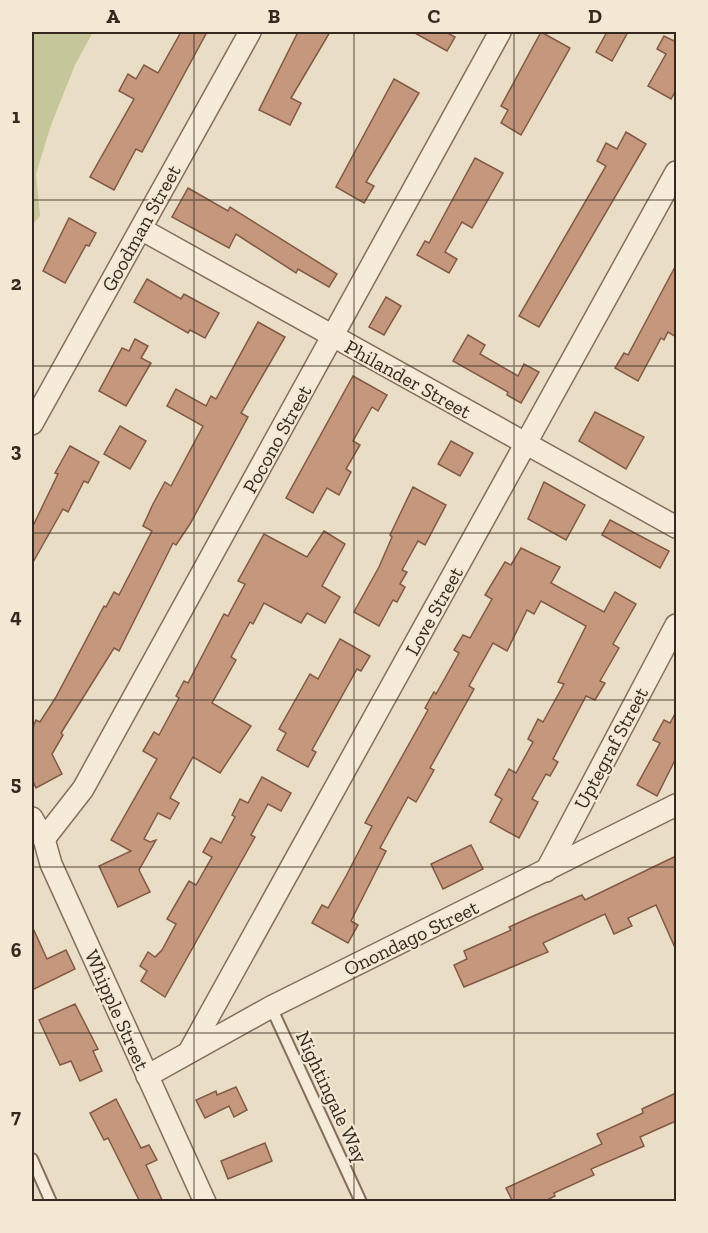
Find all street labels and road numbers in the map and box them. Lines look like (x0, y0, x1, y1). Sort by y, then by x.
street label: Goodman Street (96, 160, 186, 295)
street label: Philander Street (341, 334, 476, 424)
street label: Pocono Street (237, 380, 317, 497)
street label: Love Street (400, 562, 468, 659)
street label: Uptegraf Street (569, 682, 653, 813)
street label: Onondago Street (340, 895, 483, 981)
street label: Whipple Street (80, 946, 155, 1075)
street label: Nightingale Way (291, 1027, 373, 1168)

